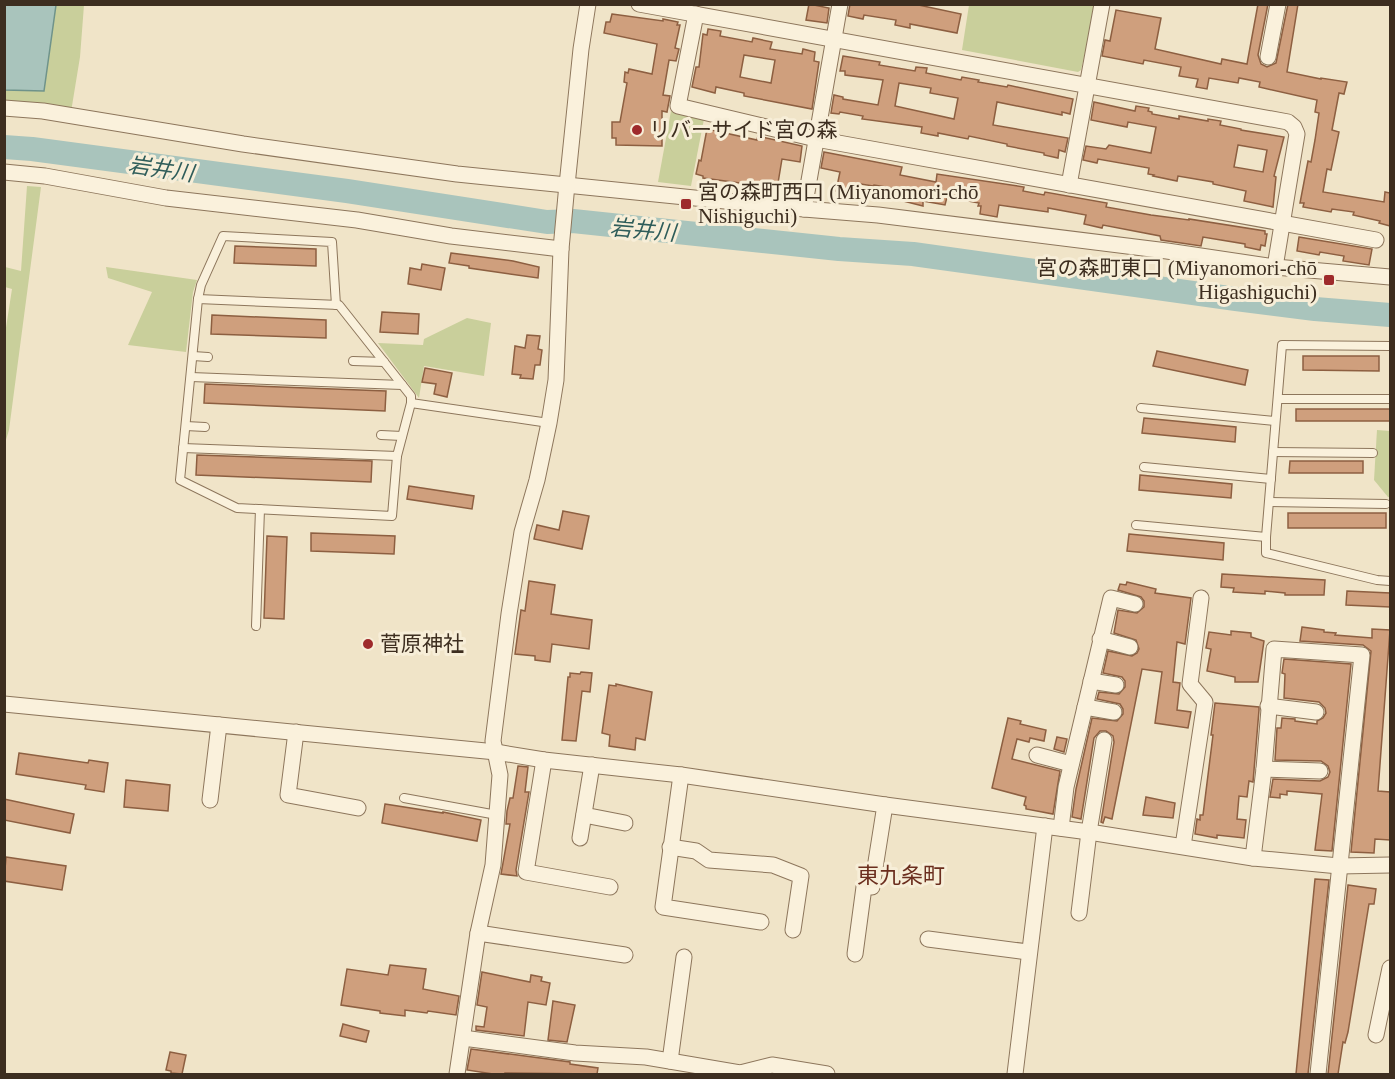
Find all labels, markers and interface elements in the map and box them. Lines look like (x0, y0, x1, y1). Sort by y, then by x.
place label: リバーサイド宮の森 (649, 118, 838, 142)
marker: リバーサイド宮の森 (630, 123, 644, 137)
water label: 岩井川 (127, 152, 197, 186)
place label: 宮の森町西口 (Miyanomori-chō Nishiguchi) (698, 180, 979, 228)
marker: 宮の森町西口 (Miyanomori-chō Nishiguchi) (679, 197, 693, 211)
water label: 岩井川 (609, 215, 679, 246)
place label: 宮の森町東口 (Miyanomori-chō Higashiguchi) (1036, 256, 1317, 304)
marker: 宮の森町東口 (Miyanomori-chō Higashiguchi) (1322, 273, 1336, 287)
place label: 菅原神社 (380, 632, 464, 656)
marker: 菅原神社 (361, 637, 375, 651)
district label: 東九条町 (857, 863, 945, 888)

